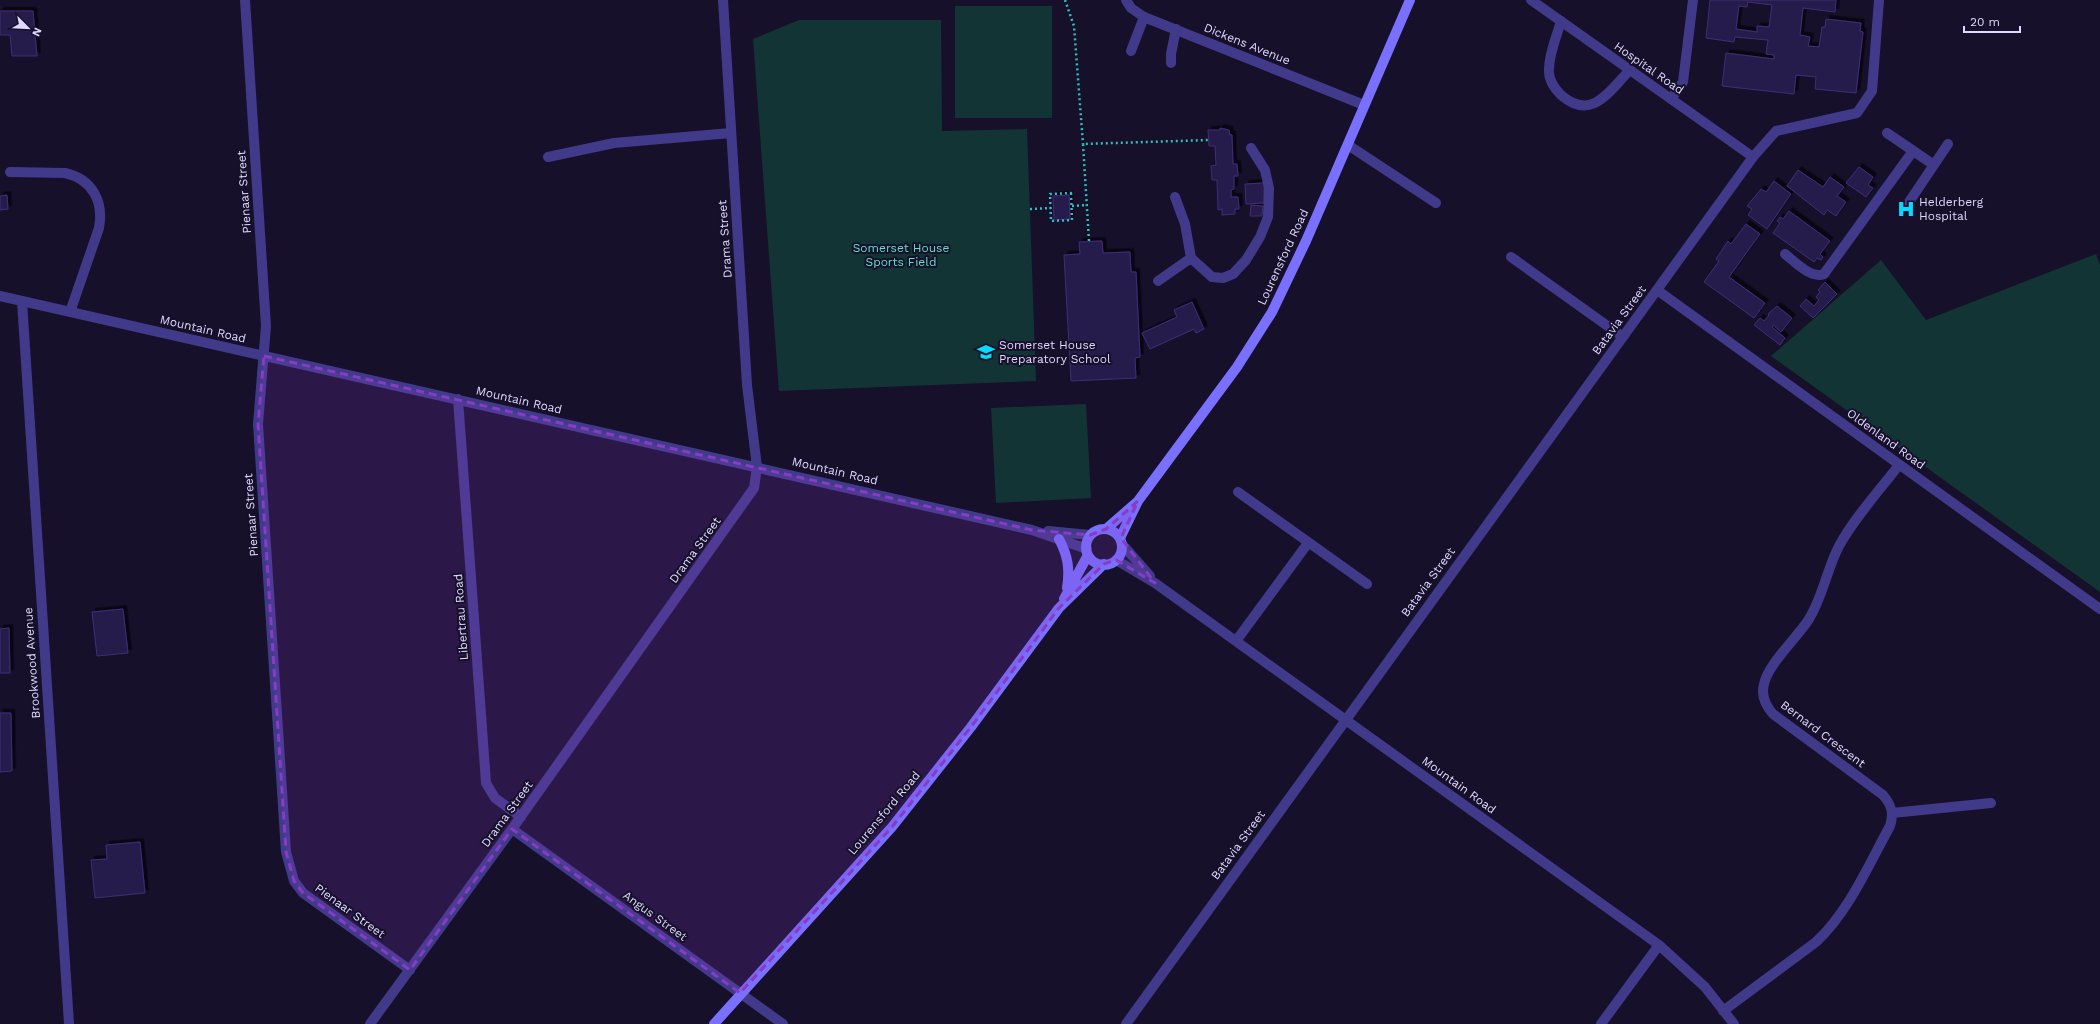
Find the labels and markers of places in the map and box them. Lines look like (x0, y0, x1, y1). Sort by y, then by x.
place label: Helderberg Hospital (1919, 195, 1984, 223)
hospital icon: Helderberg Hospital (1896, 199, 1916, 219)
place label: Somerset House Preparatory School (999, 338, 1111, 366)
school or university icon: Somerset House Preparatory School (976, 342, 996, 362)

